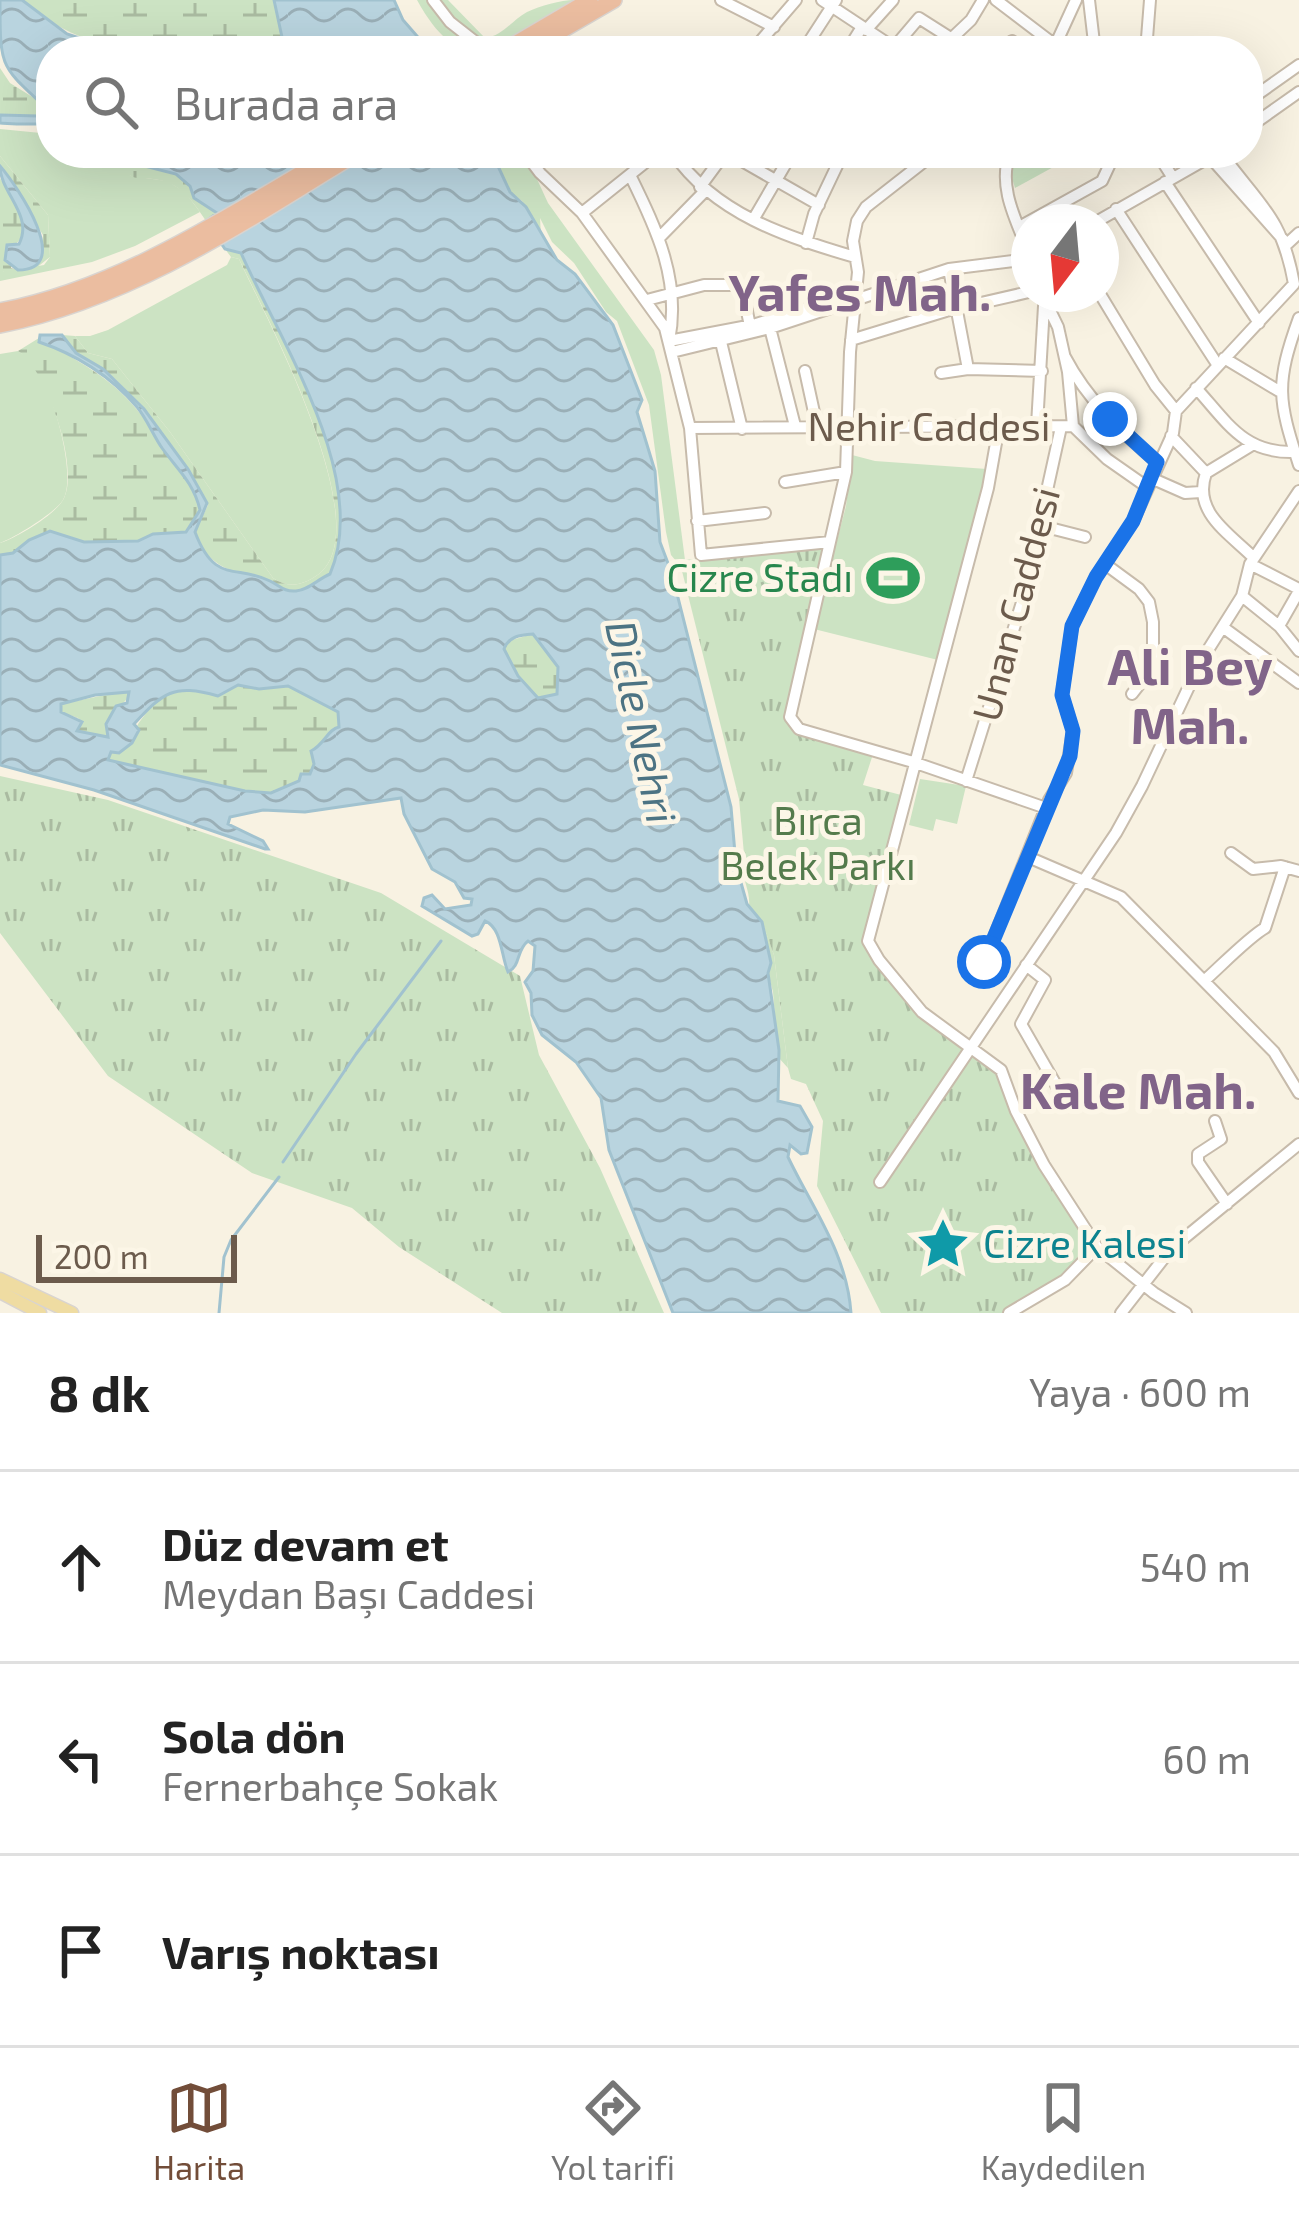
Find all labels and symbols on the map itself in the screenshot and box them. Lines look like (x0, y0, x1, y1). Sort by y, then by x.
north arrow (1011, 204, 1119, 312)
district label: Yafes Mah. (728, 260, 992, 321)
route end (1083, 392, 1137, 446)
street label: Nehir Caddesi (807, 402, 1051, 449)
street label: Unan Caddesi (961, 482, 1068, 726)
sports icon: Cizre Stadı (864, 549, 922, 607)
place label: Cizre Stadı (666, 553, 853, 600)
water label: Dicle Nehri (597, 616, 689, 828)
district label: Ali Bey Mah. (1107, 634, 1273, 754)
park label: Bırca Belek Parkı (720, 796, 916, 888)
route start (957, 935, 1011, 989)
district label: Kale Mah. (1020, 1058, 1256, 1119)
place icon: Cizre Kalesi (914, 1215, 972, 1273)
place label: Cizre Kalesi (983, 1219, 1186, 1266)
scale bar (36, 1229, 237, 1282)

